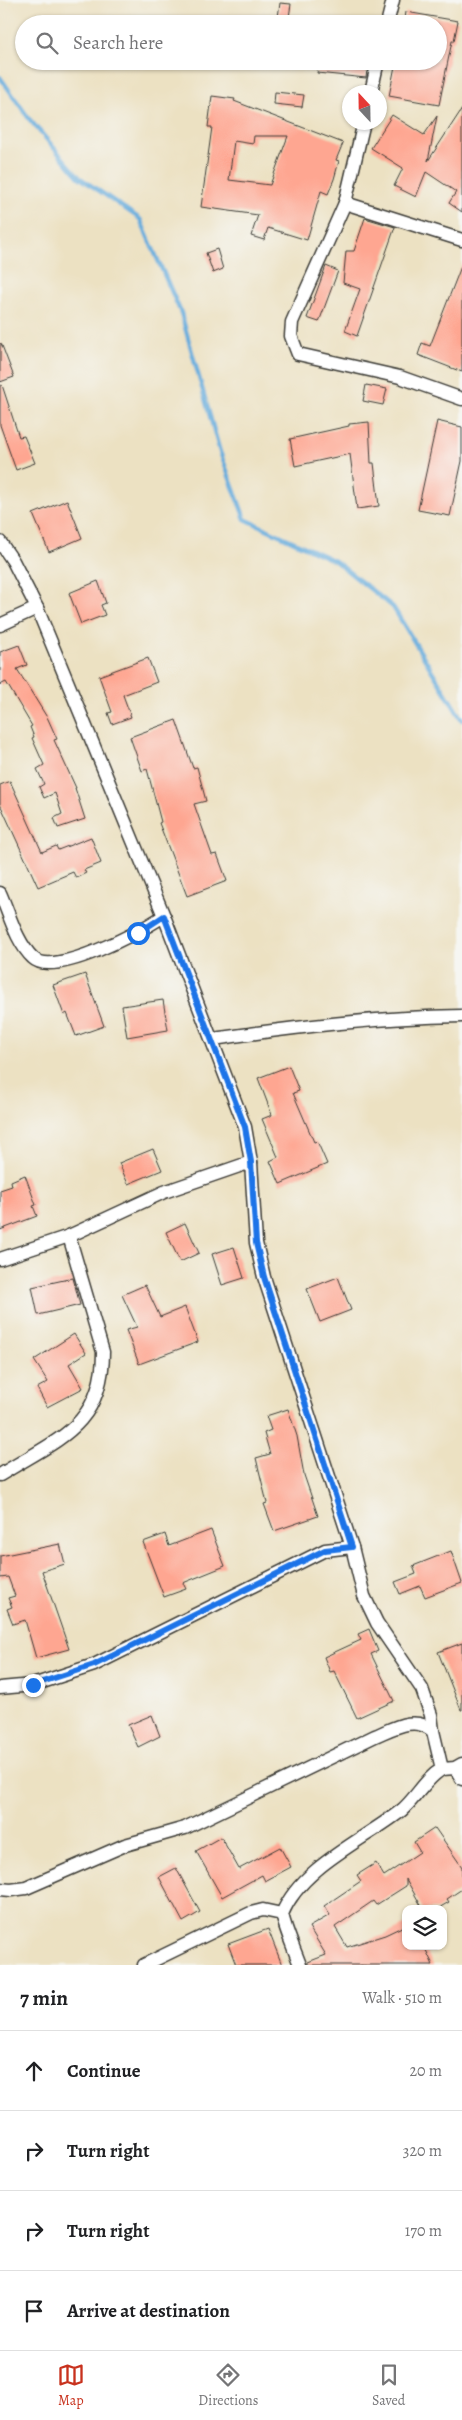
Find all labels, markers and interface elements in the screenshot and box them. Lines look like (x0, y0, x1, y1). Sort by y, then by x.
search box (15, 15, 447, 70)
icon: search (33, 29, 61, 57)
text: Search here (73, 30, 163, 56)
north arrow (342, 85, 387, 130)
route start (127, 922, 150, 945)
route end (22, 1674, 45, 1697)
map controls (402, 1905, 447, 1950)
button: layers (402, 1905, 447, 1950)
text: 7 min (20, 1984, 68, 2012)
text: Walk · 510 m (362, 1987, 442, 2009)
icon: ahead (20, 2057, 48, 2085)
text: Continue (67, 2058, 141, 2084)
text: 20 m (409, 2060, 442, 2082)
icon: right (20, 2137, 48, 2165)
text: Turn right (67, 2138, 149, 2164)
text: 320 m (403, 2140, 442, 2162)
icon: right (20, 2217, 48, 2245)
text: Turn right (67, 2218, 149, 2244)
text: 170 m (405, 2220, 442, 2242)
icon: arrive (20, 2297, 48, 2325)
text: Arrive at destination (67, 2298, 230, 2324)
tab: Map (57, 2361, 85, 2410)
tab: Directions (198, 2361, 258, 2410)
tab: Saved (372, 2361, 405, 2410)

